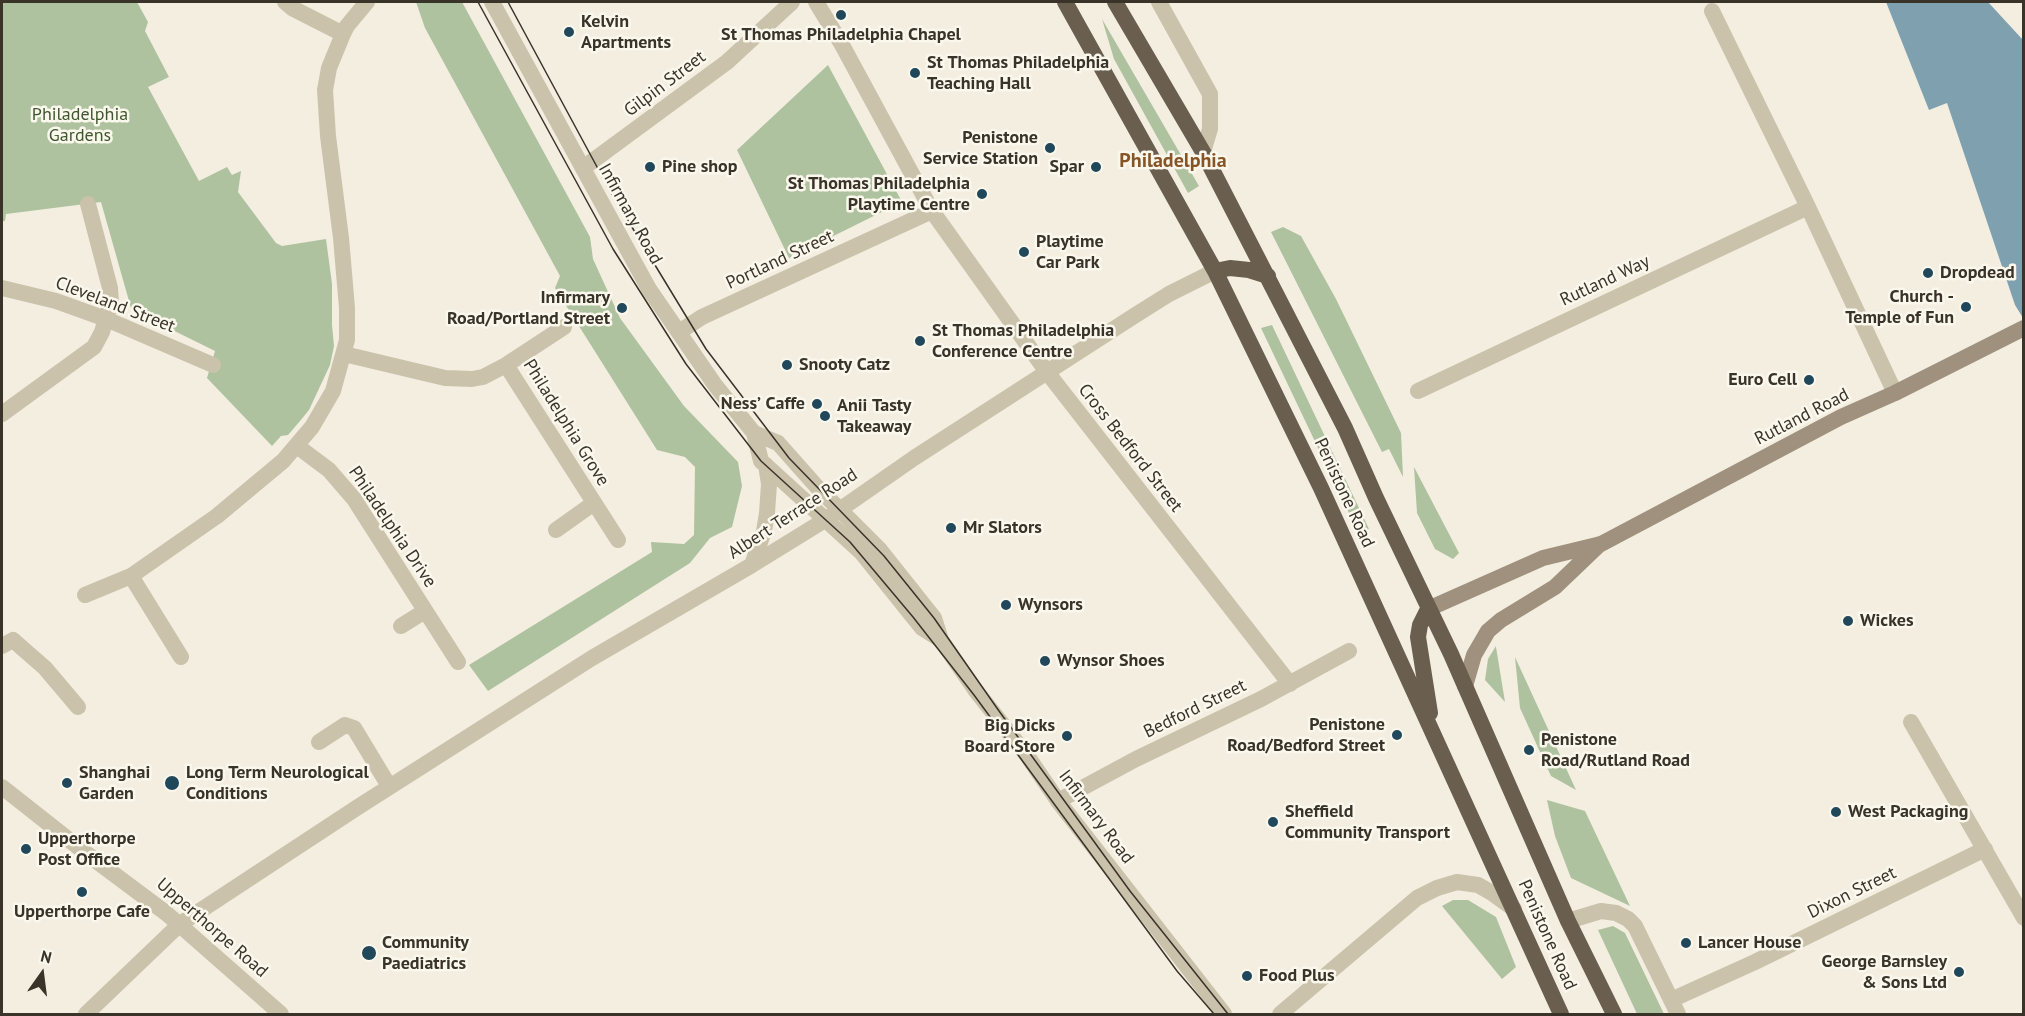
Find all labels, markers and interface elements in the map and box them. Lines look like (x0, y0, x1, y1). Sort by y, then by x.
marker: St Thomas Philadelphia Chapel (834, 8, 848, 22)
place label: Kelvin Apartments (581, 11, 671, 54)
place label: St Thomas Philadelphia Chapel (721, 24, 961, 46)
marker: Kelvin Apartments (562, 25, 576, 39)
street label: Gilpin Street (620, 46, 710, 122)
place label: St Thomas Philadelphia Teaching Hall (927, 52, 1109, 94)
marker: St Thomas Philadelphia Teaching Hall (908, 66, 922, 80)
park label: Philadelphia Gardens (32, 104, 128, 146)
place label: Penistone Service Station (923, 127, 1038, 170)
marker: Penistone Service Station (1043, 141, 1057, 155)
district label: Philadelphia (1119, 149, 1227, 173)
place label: Pine shop (662, 156, 737, 178)
place label: Spar (1049, 156, 1084, 178)
street label: Infirmary Road (593, 160, 667, 268)
marker: Pine shop (643, 160, 657, 174)
marker: Spar (1089, 160, 1103, 174)
place label: St Thomas Philadelphia Playtime Centre (788, 173, 970, 216)
marker: St Thomas Philadelphia Playtime Centre (975, 187, 989, 201)
street label: Portland Street (723, 226, 837, 294)
place label: Playtime Car Park (1036, 231, 1104, 274)
marker: Playtime Car Park (1017, 245, 1031, 259)
street label: Rutland Way (1557, 251, 1653, 311)
place label: Dropdead (1940, 262, 2015, 284)
marker: Dropdead (1921, 266, 1935, 280)
street label: Cleveland Street (52, 272, 178, 338)
place label: Church - Temple of Fun (1845, 286, 1954, 328)
place label: Infirmary Road/Portland Street (447, 287, 610, 330)
marker: Church - Temple of Fun (1959, 300, 1973, 314)
marker: Infirmary Road/Portland Street (615, 301, 629, 315)
place label: St Thomas Philadelphia Conference Centre (932, 320, 1114, 362)
marker: St Thomas Philadelphia Conference Centre (913, 334, 927, 348)
place label: Snooty Catz (799, 354, 890, 376)
street label: Philadelphia Grove (518, 356, 614, 490)
marker: Snooty Catz (780, 358, 794, 372)
place label: Euro Cell (1728, 369, 1797, 391)
marker: Euro Cell (1802, 373, 1816, 387)
street label: Cross Bedford Street (1073, 380, 1187, 516)
street label: Rutland Road (1751, 384, 1853, 450)
place label: Ness’ Caffe (721, 393, 805, 415)
place label: Anii Tasty Takeaway (837, 395, 911, 438)
marker: Ness’ Caffe (810, 397, 824, 411)
marker: Anii Tasty Takeaway (818, 409, 832, 423)
street label: Penistone Road (1309, 435, 1379, 551)
street label: Philadelphia Drive (343, 462, 441, 592)
street label: Albert Terrace Road (724, 464, 862, 564)
place label: Mr Slators (963, 517, 1042, 539)
marker: Mr Slators (944, 521, 958, 535)
place label: Wynsors (1018, 594, 1083, 616)
marker: Wynsors (999, 598, 1013, 612)
place label: Wickes (1860, 610, 1914, 632)
marker: Wickes (1841, 614, 1855, 628)
place label: Wynsor Shoes (1057, 650, 1165, 672)
marker: Wynsor Shoes (1038, 654, 1052, 668)
street label: Bedford Street (1140, 675, 1250, 743)
place label: Penistone Road/Bedford Street (1227, 714, 1385, 756)
place label: Big Dicks Board Store (964, 715, 1055, 758)
marker: Penistone Road/Bedford Street (1390, 728, 1404, 742)
marker: Big Dicks Board Store (1060, 729, 1074, 743)
place label: Penistone Road/Rutland Road (1541, 729, 1690, 771)
marker: Penistone Road/Rutland Road (1522, 743, 1536, 757)
place label: Shanghai Garden (79, 762, 150, 804)
place label: Long Term Neurological Conditions (186, 762, 369, 804)
street label: Infirmary Road (1054, 766, 1138, 868)
marker: Long Term Neurological Conditions (163, 774, 181, 792)
marker: Shanghai Garden (60, 776, 74, 790)
place label: Sheffield Community Transport (1285, 801, 1450, 844)
place label: West Packaging (1848, 801, 1968, 823)
marker: West Packaging (1829, 805, 1843, 819)
marker: Sheffield Community Transport (1266, 815, 1280, 829)
place label: Upperthorpe Post Office (38, 828, 136, 870)
marker: Upperthorpe Post Office (19, 842, 33, 856)
street label: Dixon Street (1804, 862, 1900, 924)
street label: Upperthorpe Road (152, 874, 272, 982)
street label: Penistone Road (1513, 877, 1581, 993)
marker: Upperthorpe Cafe (75, 885, 89, 899)
place label: Upperthorpe Cafe (14, 901, 150, 923)
place label: Community Paediatrics (382, 932, 469, 974)
place label: Lancer House (1698, 932, 1801, 954)
marker: Lancer House (1679, 936, 1693, 950)
north arrow (12, 944, 72, 1004)
marker: Community Paediatrics (360, 944, 378, 962)
text: N (39, 946, 54, 968)
place label: George Barnsley & Sons Ltd (1822, 951, 1947, 994)
place label: Food Plus (1259, 965, 1335, 987)
marker: George Barnsley & Sons Ltd (1952, 965, 1966, 979)
marker: Food Plus (1240, 969, 1254, 983)

